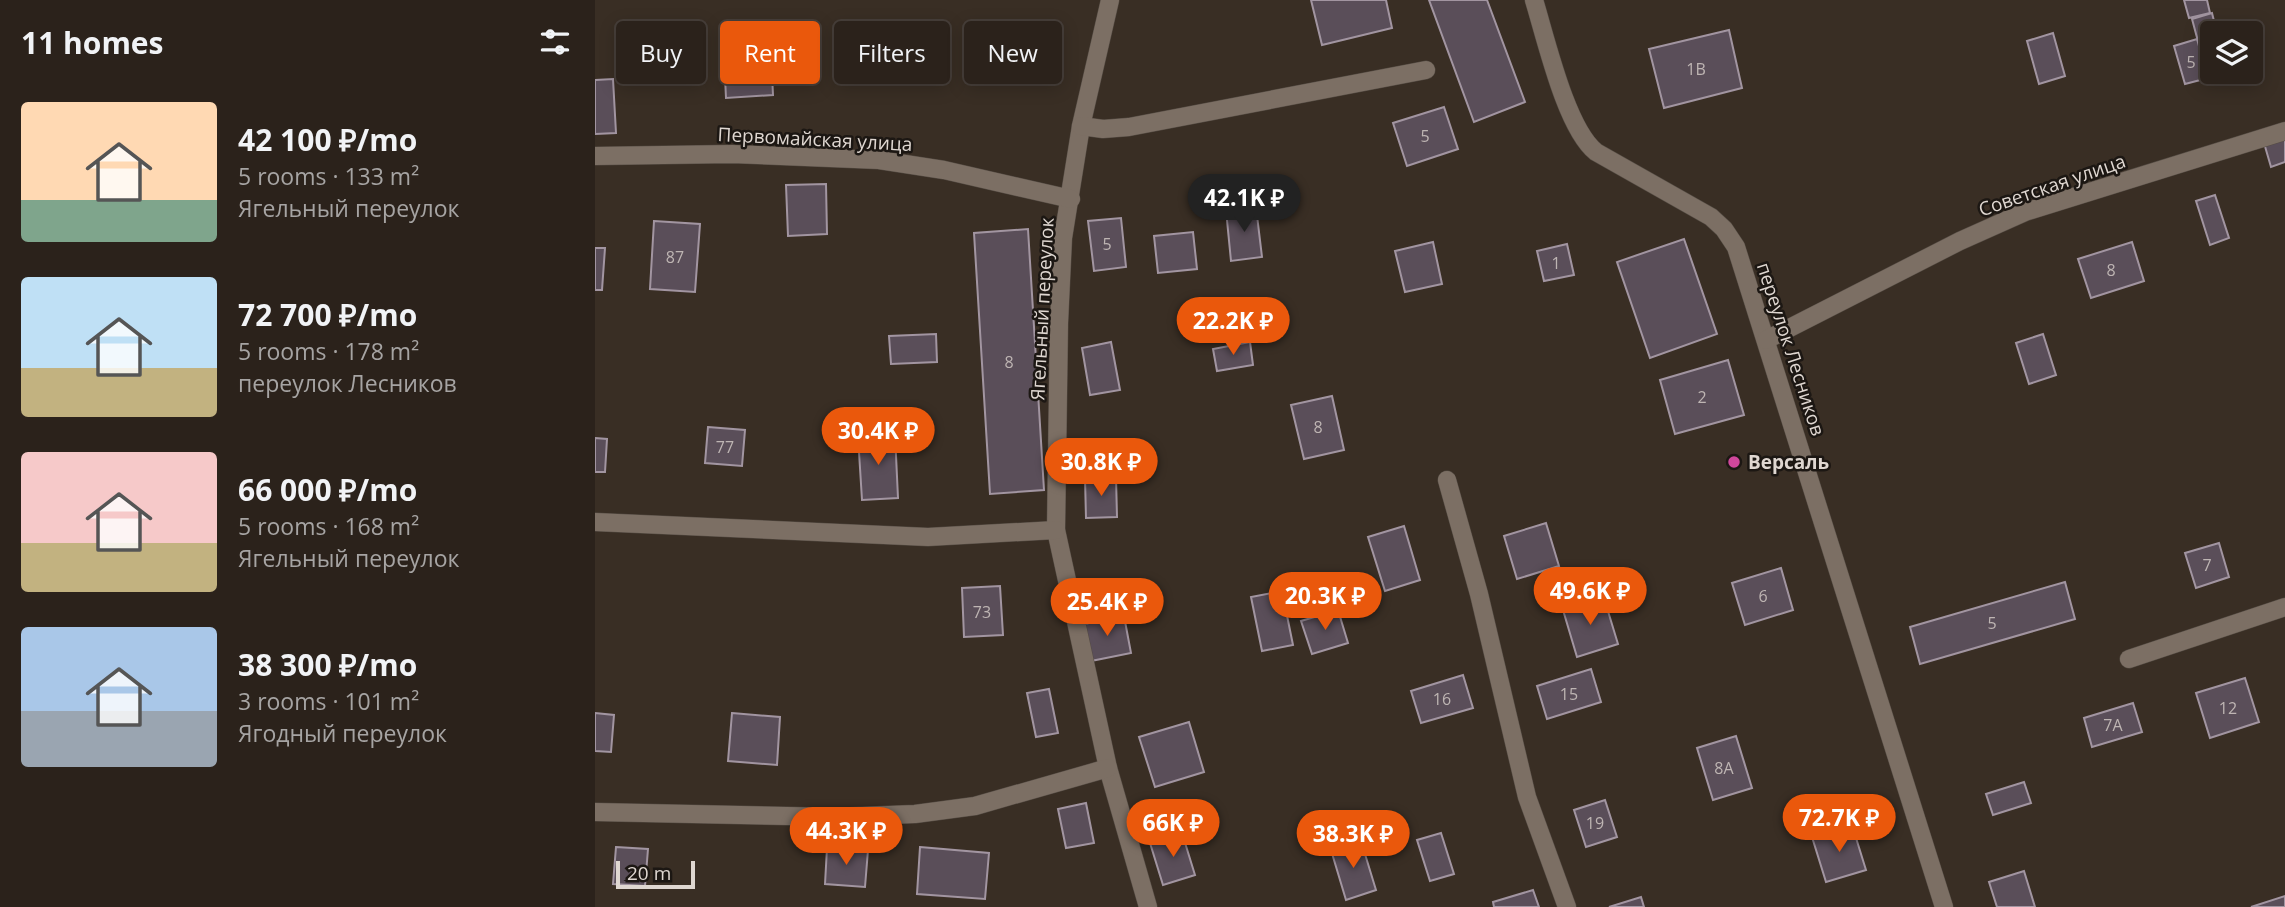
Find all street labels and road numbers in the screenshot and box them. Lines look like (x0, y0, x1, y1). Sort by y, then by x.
street label: Первомайская улица (717, 121, 913, 157)
street label: Советская улица (1975, 148, 2129, 222)
street label: Ягельный переулок (1024, 217, 1060, 401)
street label: переулок Лесников (1751, 259, 1831, 439)

